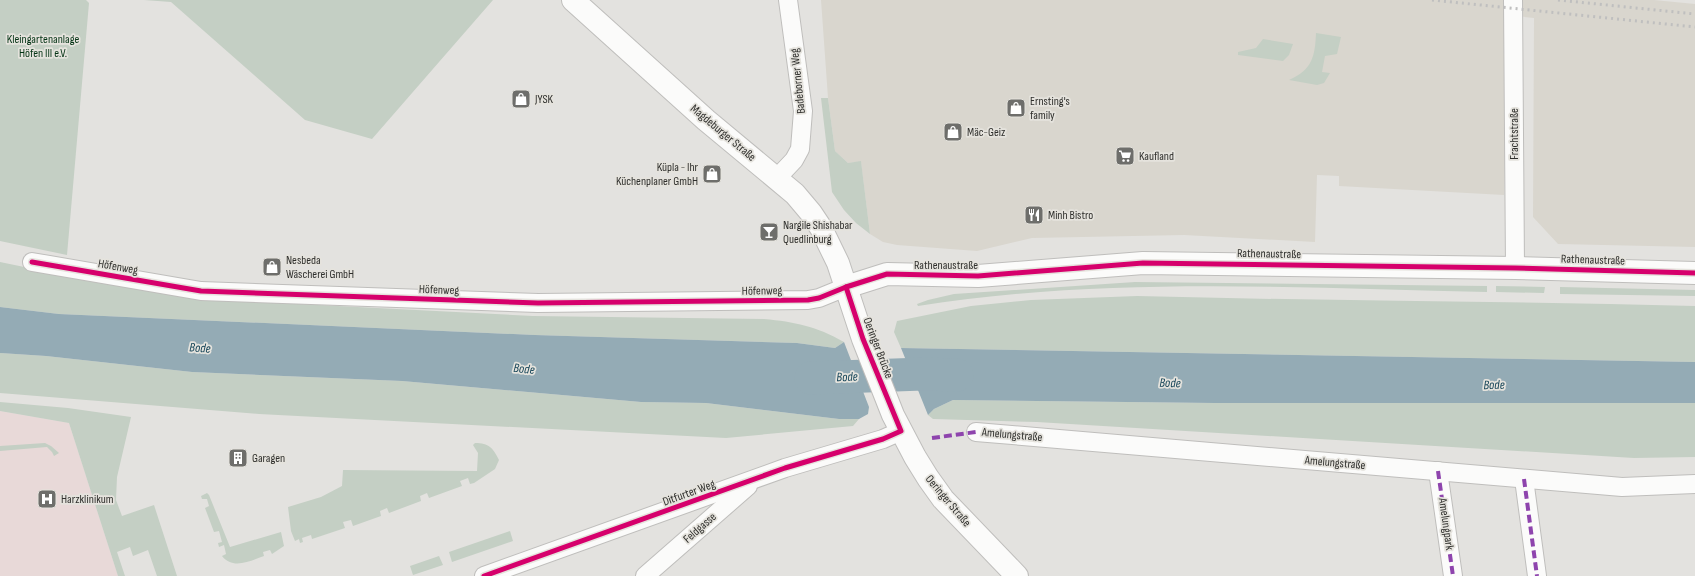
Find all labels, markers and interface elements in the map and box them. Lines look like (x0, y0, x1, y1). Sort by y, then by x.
park label: Kleingartenanlage Höfen III e.V. (7, 32, 79, 61)
street label: Badeborner Weg (787, 47, 809, 114)
shop icon: JYSK (510, 88, 532, 110)
place label: JYSK (534, 92, 554, 107)
place label: Ernsting's family (1030, 94, 1070, 123)
shop icon: Ernsting's family (1005, 97, 1027, 119)
street label: Magdeburger Straße (687, 101, 759, 165)
street label: Frachtstraße (1507, 108, 1522, 160)
shop icon: Mäc-Geiz (942, 121, 964, 143)
place label: Mäc-Geiz (967, 125, 1006, 140)
supermarket icon: Kaufland (1114, 145, 1136, 167)
place label: Kaufland (1139, 149, 1174, 164)
place label: Küpla - Ihr Küchenplaner GmbH (616, 160, 699, 189)
shop icon: Küpla - Ihr Küchenplaner GmbH (701, 163, 723, 185)
restaurant icon: Minh Bistro (1023, 204, 1045, 226)
place label: Minh Bistro (1048, 208, 1093, 223)
place label: Nargile Shishabar Quedlinburg (783, 218, 853, 247)
bar icon: Nargile Shishabar Quedlinburg (758, 221, 780, 243)
street label: Rathenaustraße (1237, 246, 1301, 262)
street label: Rathenaustraße (1561, 251, 1625, 269)
place label: Nesbeda Wäscherei GmbH (286, 253, 354, 282)
street label: Höfenweg (97, 256, 139, 278)
shop icon: Nesbeda Wäscherei GmbH (261, 256, 283, 278)
street label: Rathenaustraße (914, 258, 978, 273)
street label: Höfenweg (418, 282, 460, 298)
street label: Höfenweg (742, 283, 783, 299)
street label: Oeringer Brücke (859, 315, 897, 381)
water label: Bode (189, 339, 211, 357)
water label: Bode (513, 360, 535, 378)
water label: Bode (836, 369, 858, 385)
water label: Bode (1159, 375, 1181, 391)
water label: Bode (1483, 377, 1505, 393)
street label: Amelungstraße (980, 425, 1043, 445)
building icon: Garagen (227, 447, 249, 469)
place label: Garagen (252, 451, 285, 466)
street label: Amelungstraße (1303, 453, 1366, 473)
street label: Oeringer Straße (922, 472, 974, 530)
street label: Ditfurter Weg (661, 477, 718, 509)
hospital icon: Harzklinikum (36, 488, 58, 510)
place label: Harzklinikum (61, 492, 114, 507)
street label: Amelungpark (1435, 496, 1457, 552)
street label: Feldgasse (680, 509, 720, 546)

